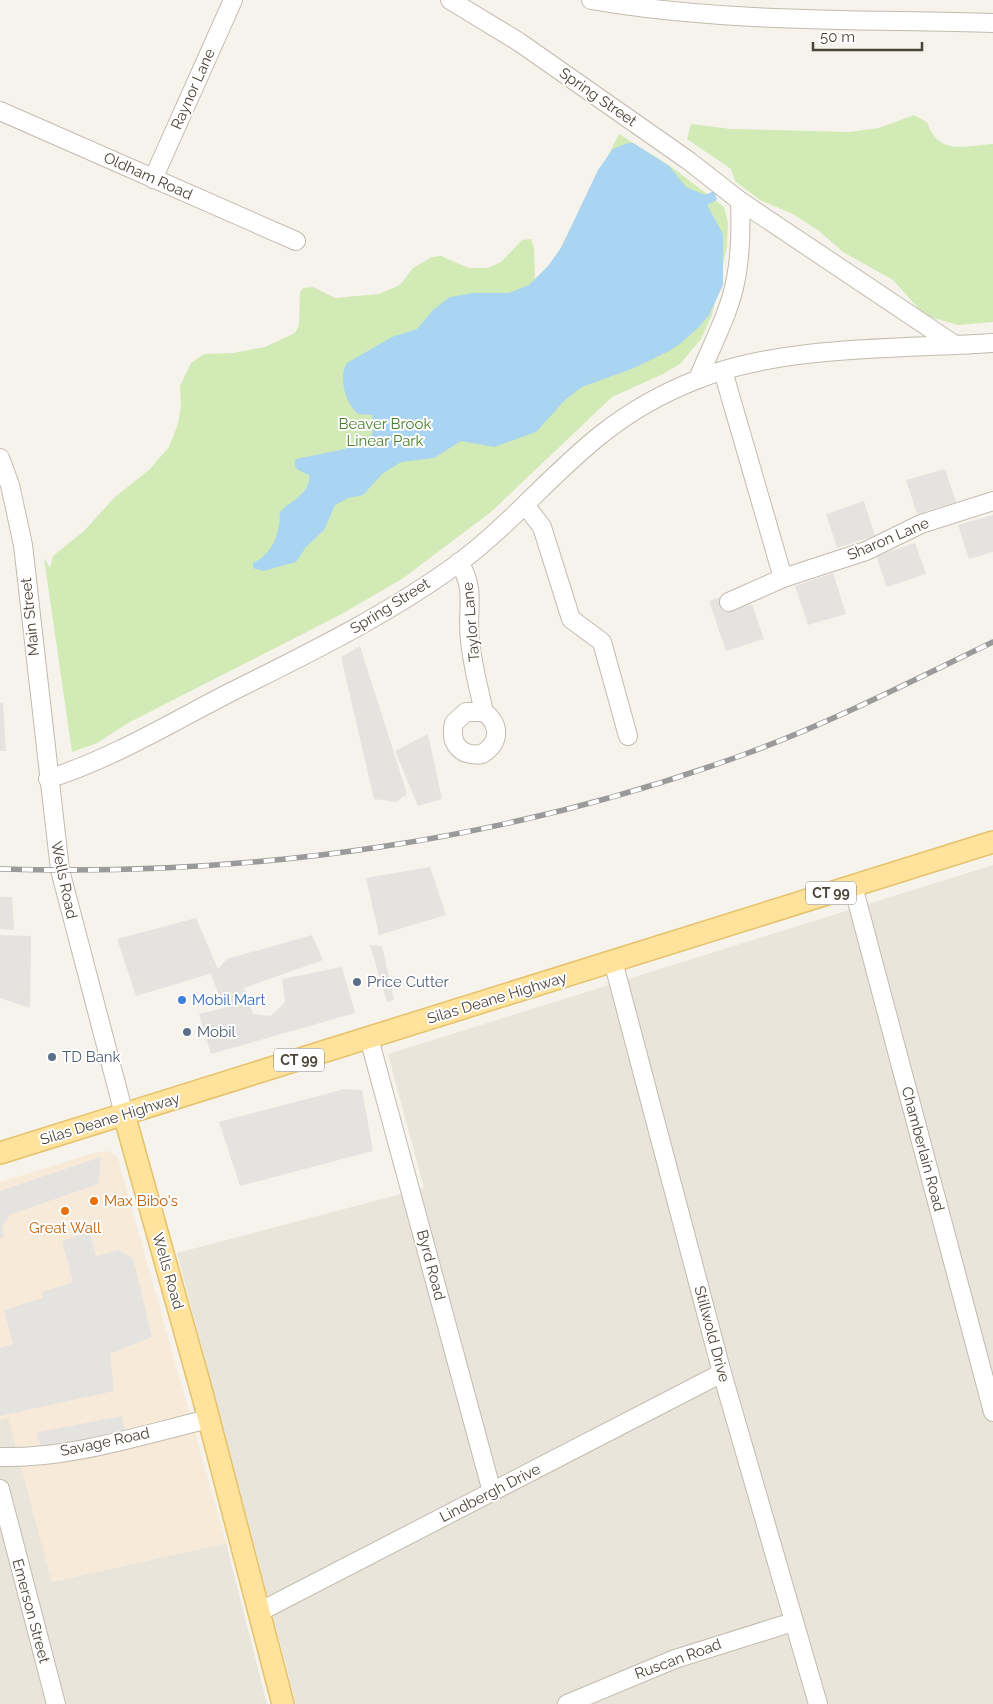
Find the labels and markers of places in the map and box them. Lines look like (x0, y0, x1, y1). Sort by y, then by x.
place label: Price Cutter (367, 973, 450, 991)
marker: Price Cutter (351, 976, 363, 988)
place label: Mobil Mart (192, 991, 265, 1009)
marker: Mobil Mart (176, 994, 188, 1006)
place label: Mobil (197, 1023, 236, 1041)
marker: Mobil (181, 1026, 193, 1038)
place label: TD Bank (62, 1048, 121, 1066)
marker: TD Bank (46, 1051, 58, 1063)
place label: Max Bibo's (104, 1192, 178, 1210)
marker: Max Bibo's (88, 1195, 100, 1207)
marker: Great Wall (59, 1205, 71, 1217)
place label: Great Wall (29, 1219, 102, 1237)

